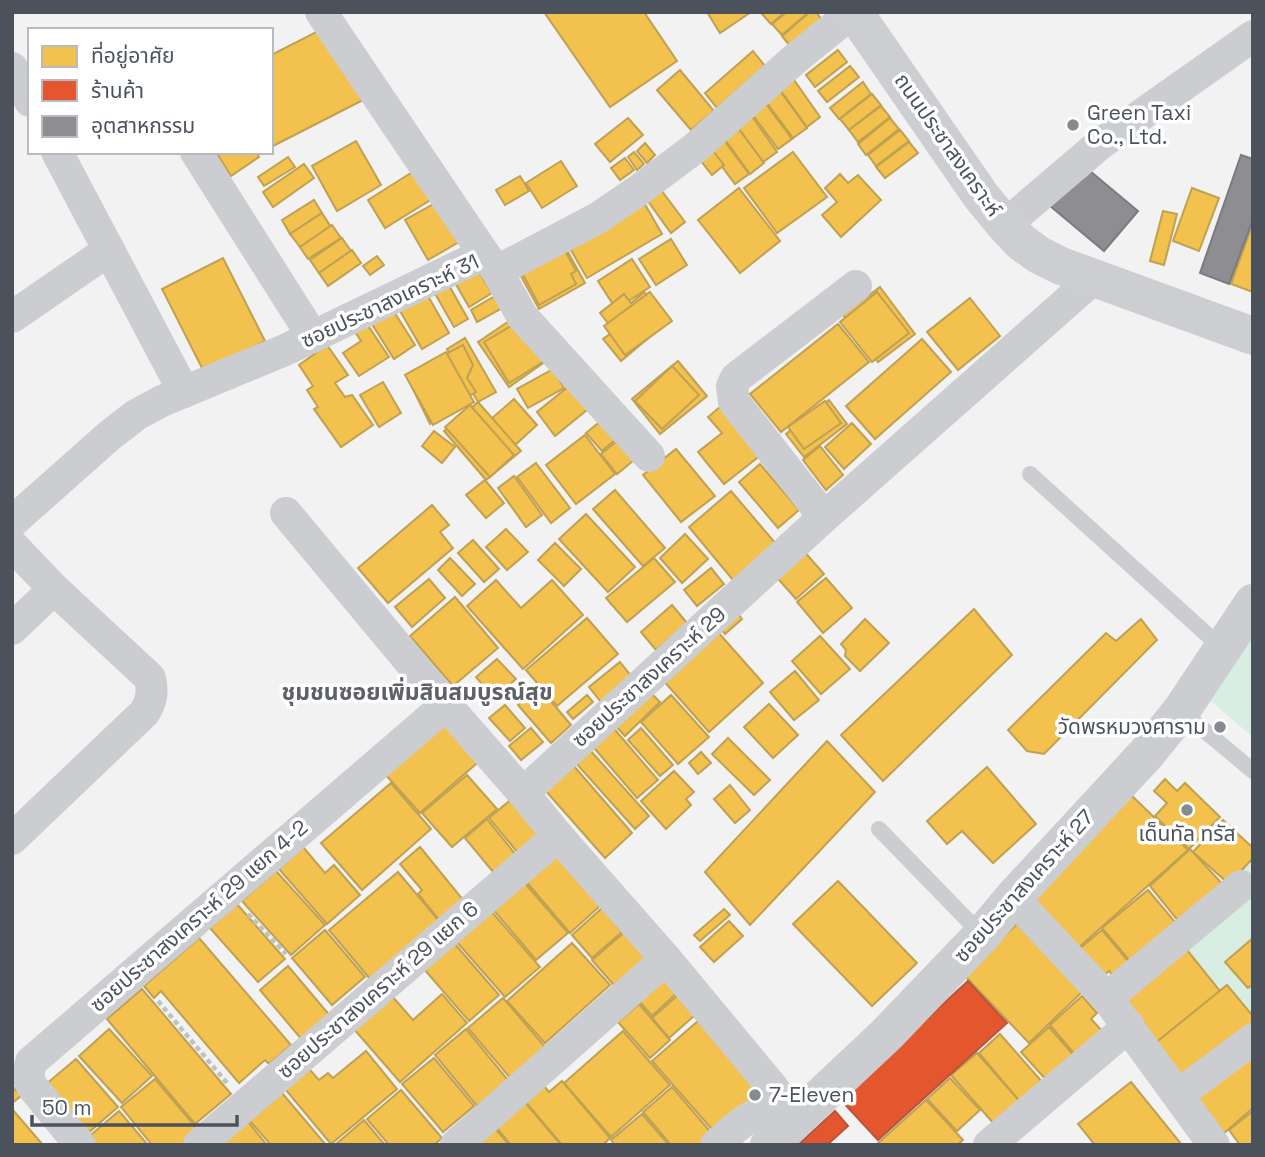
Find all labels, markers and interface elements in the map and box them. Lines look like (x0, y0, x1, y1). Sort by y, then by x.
legend (28, 28, 273, 154)
text: ที่อยู่อาศัย (91, 41, 175, 69)
street label: ถนนประชาสงเคราะห์ (889, 68, 1008, 222)
text: ร้านค้า (91, 77, 144, 104)
place label: Green Taxi Co., Ltd. (1087, 99, 1191, 150)
text: อุตสาหกรรม (91, 112, 195, 139)
marker: Green Taxi Co., Ltd. (1065, 117, 1081, 133)
street label: ซอยประชาสงเคราะห์ 31 (297, 247, 483, 354)
street label: ซอยประชาสงเคราะห์ 29 (566, 600, 731, 753)
district label: ชุมชนซอยเพิ่มสินสมบูรณ์สุข (281, 677, 553, 707)
place label: วัดพรหมวงศาราม (1058, 713, 1206, 740)
marker: วัดพรหมวงศาราม (1212, 719, 1228, 735)
marker: เด็นทัล ทรัส (1179, 802, 1195, 818)
street label: ซอยประชาสงเคราะห์ 27 (948, 804, 1099, 968)
street label: ซอยประชาสงเคราะห์ 29 แยก 4-2 (84, 814, 313, 1018)
place label: เด็นทัล ทรัส (1138, 820, 1236, 847)
street label: ซอยประชาสงเคราะห์ 29 แยก 6 (272, 895, 484, 1084)
place label: 7-Eleven (769, 1081, 854, 1108)
scale bar (32, 1084, 236, 1128)
marker: 7-Eleven (747, 1087, 763, 1103)
text: 50 m (42, 1094, 92, 1121)

